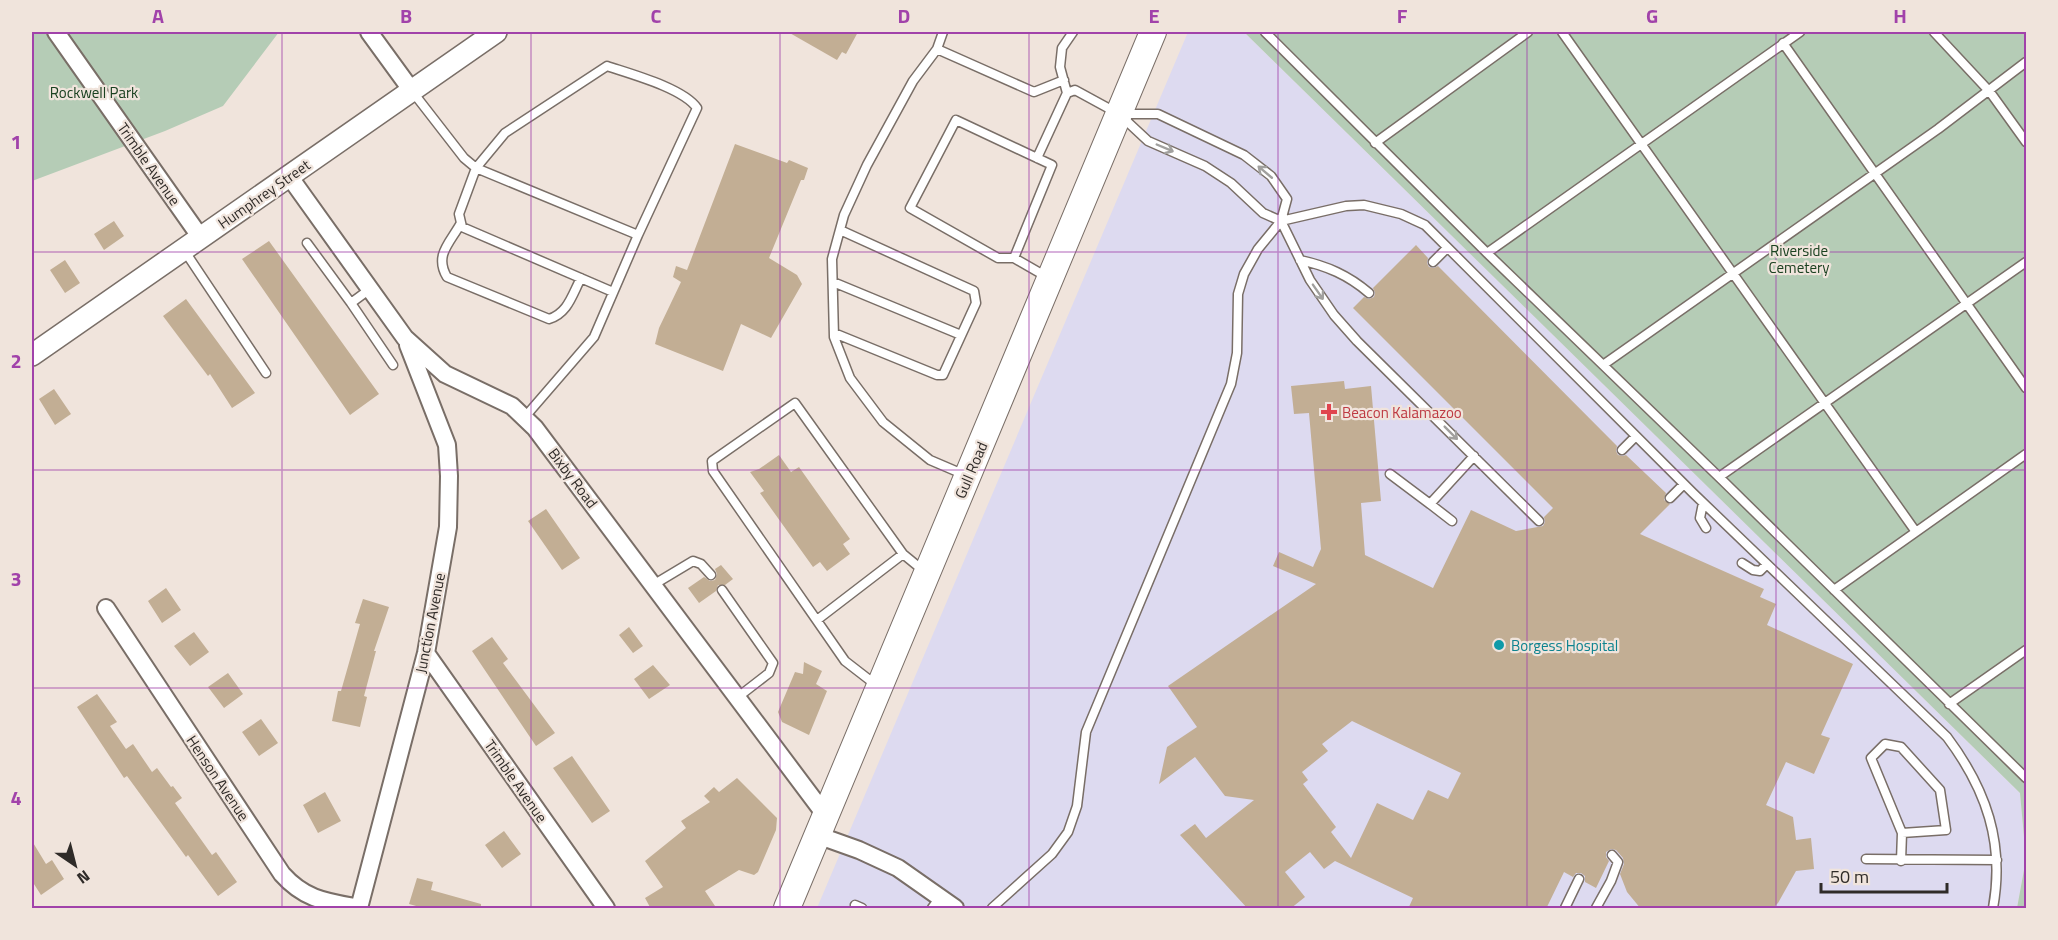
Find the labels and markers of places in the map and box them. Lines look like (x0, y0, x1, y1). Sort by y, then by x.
place label: Beacon Kalamazoo (1342, 401, 1462, 424)
marker: Beacon Kalamazoo (1320, 403, 1338, 421)
place label: Borgess Hospital (1511, 634, 1618, 657)
marker: Borgess Hospital (1492, 638, 1506, 652)

